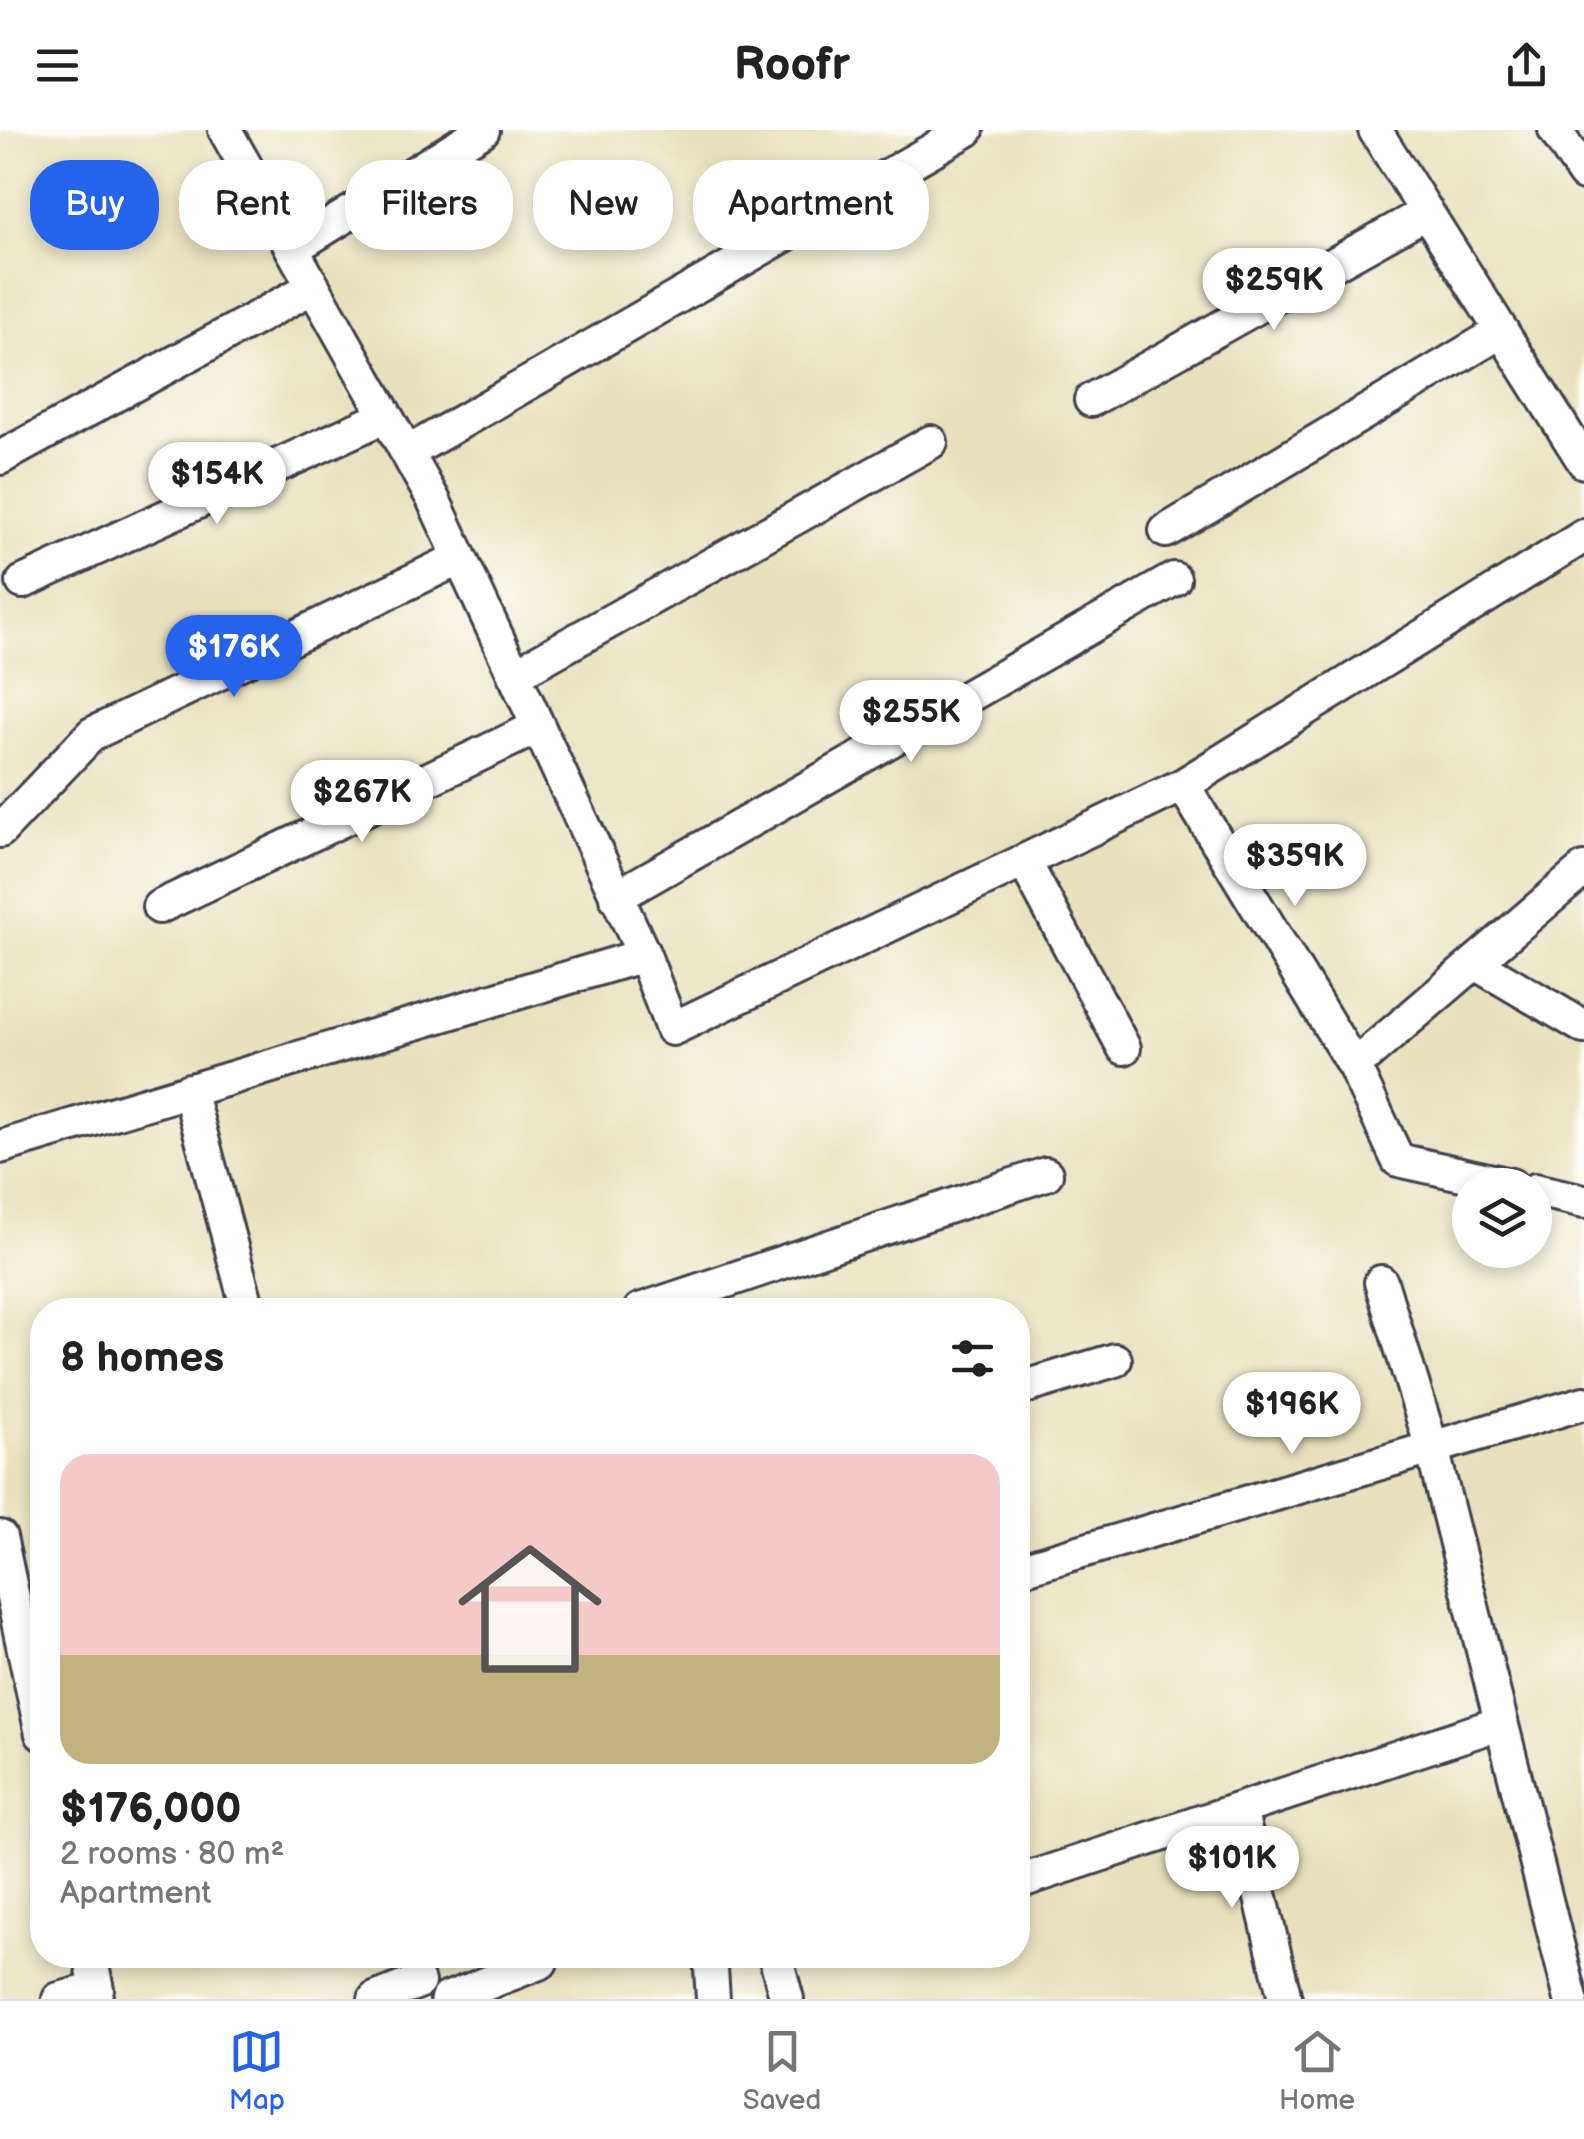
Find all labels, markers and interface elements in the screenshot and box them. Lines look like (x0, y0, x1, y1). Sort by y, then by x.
icon: menu (30, 38, 85, 93)
text: Roofr (734, 38, 850, 93)
icon: share (1499, 38, 1554, 93)
chip: Buy (30, 160, 159, 250)
chip: Rent (179, 160, 325, 250)
chip: Filters (345, 160, 513, 250)
chip: New (533, 160, 673, 250)
chip: Apartment (693, 160, 929, 250)
pin: $259K (1204, 248, 1344, 333)
text: $259K (1224, 261, 1324, 300)
pin: $154K (147, 442, 287, 527)
text: $154K (170, 455, 264, 494)
pin: $176K (164, 615, 304, 700)
text: $176K (187, 628, 281, 667)
pin: $255K (841, 680, 981, 765)
text: $255K (862, 693, 960, 732)
pin: $267K (292, 760, 432, 845)
text: $267K (312, 773, 412, 812)
pin: $359K (1225, 824, 1365, 909)
text: $359K (1246, 837, 1344, 876)
map controls (1452, 1168, 1552, 1268)
button: layers (1452, 1168, 1552, 1268)
icon: filters (945, 1331, 1000, 1386)
text: 8 homes (60, 1333, 224, 1384)
pin: $196K (1222, 1372, 1362, 1457)
text: $196K (1245, 1385, 1339, 1424)
icon: home (440, 1519, 620, 1699)
text: $176,000 (60, 1784, 241, 1835)
pin: $101K (1162, 1826, 1302, 1911)
text: 2 rooms · 80 m² (60, 1835, 284, 1874)
text: $101K (1187, 1839, 1277, 1878)
text: Apartment (60, 1874, 211, 1913)
tab: Map (229, 2024, 285, 2117)
tab: Saved (743, 2024, 821, 2117)
tab: Home (1279, 2024, 1355, 2117)

